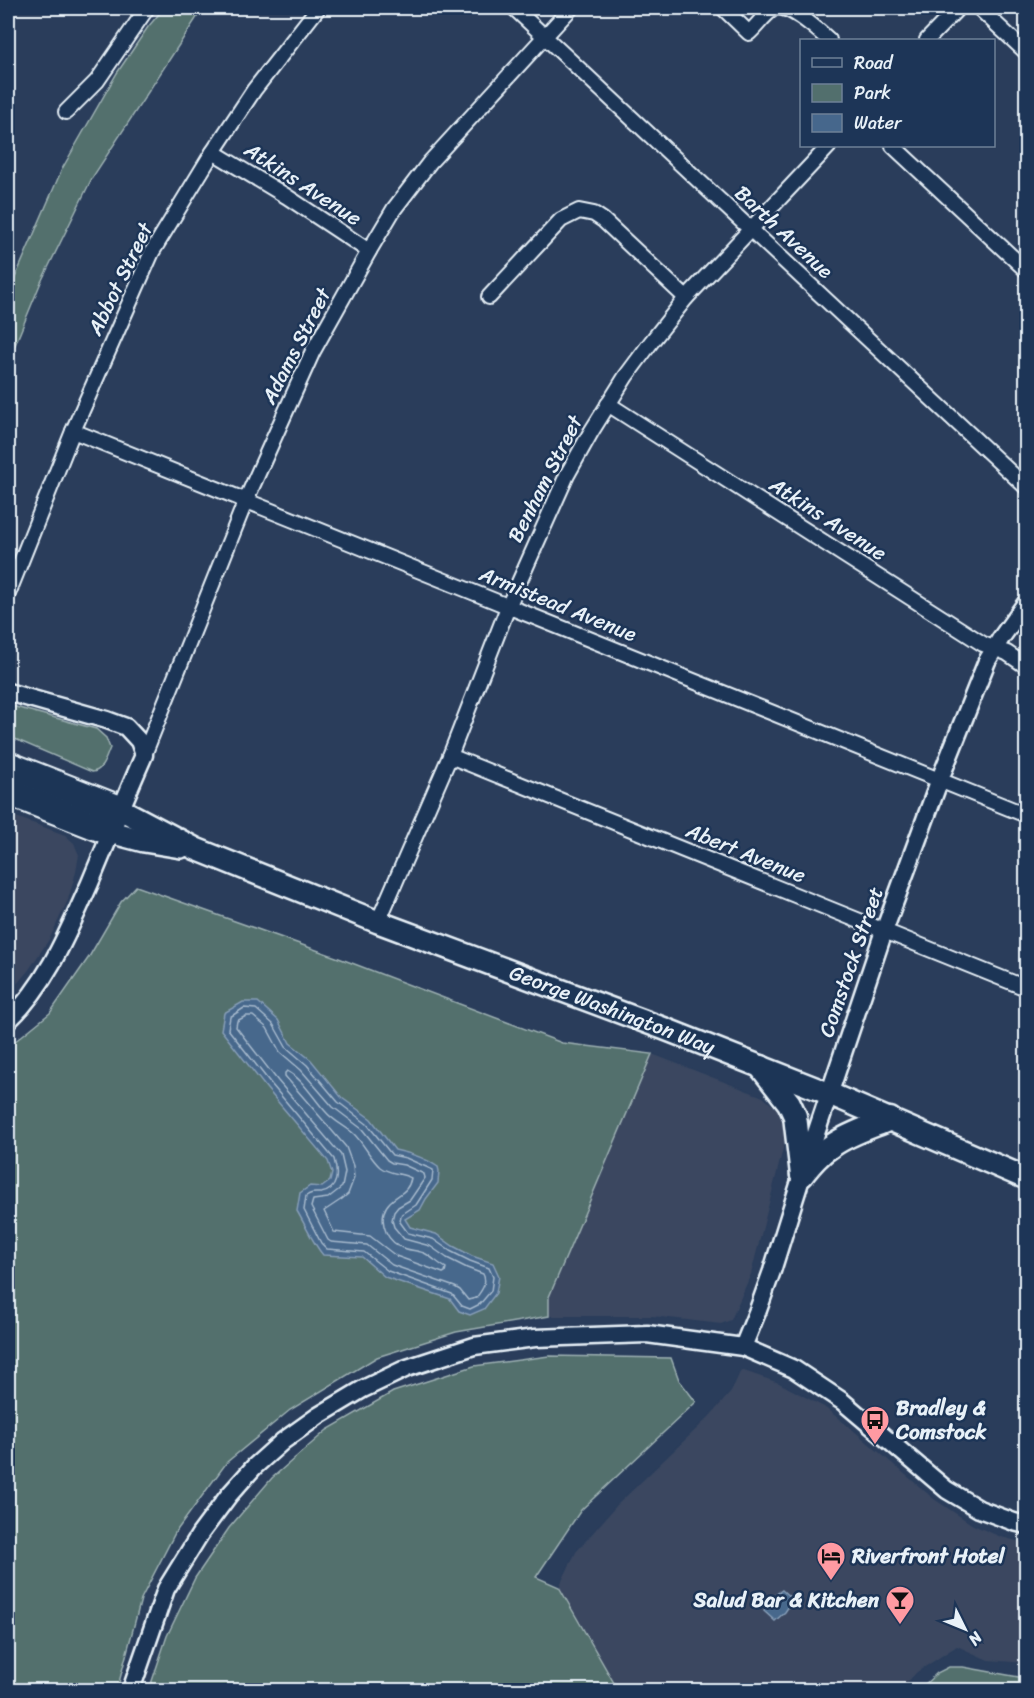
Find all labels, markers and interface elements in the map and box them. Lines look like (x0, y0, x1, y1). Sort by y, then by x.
legend (800, 39, 995, 147)
text: Road (854, 47, 894, 79)
text: Park (854, 77, 891, 109)
text: Water (854, 107, 903, 139)
street label: Atkins Avenue (236, 131, 370, 237)
street label: Barth Avenue (725, 175, 843, 289)
street label: Abbot Street (76, 215, 164, 343)
street label: Adams Street (250, 280, 342, 412)
street label: Benham Street (497, 407, 594, 549)
street label: Atkins Avenue (761, 466, 895, 572)
street label: Armistead Avenue (473, 555, 643, 653)
street label: Abert Avenue (679, 811, 812, 894)
street label: Comstock Street (808, 882, 894, 1042)
street label: George Washington Way (504, 954, 721, 1066)
place label: Bradley & Comstock (895, 1389, 987, 1451)
bus stop icon: Bradley & Comstock (859, 1404, 891, 1446)
place label: Riverfront Hotel (851, 1537, 1006, 1575)
hotel icon: Riverfront Hotel (815, 1540, 847, 1582)
place label: Salud Bar & Kitchen (692, 1581, 880, 1619)
bar icon: Salud Bar & Kitchen (884, 1584, 916, 1626)
north arrow (935, 1599, 995, 1659)
text: N (961, 1624, 991, 1653)

